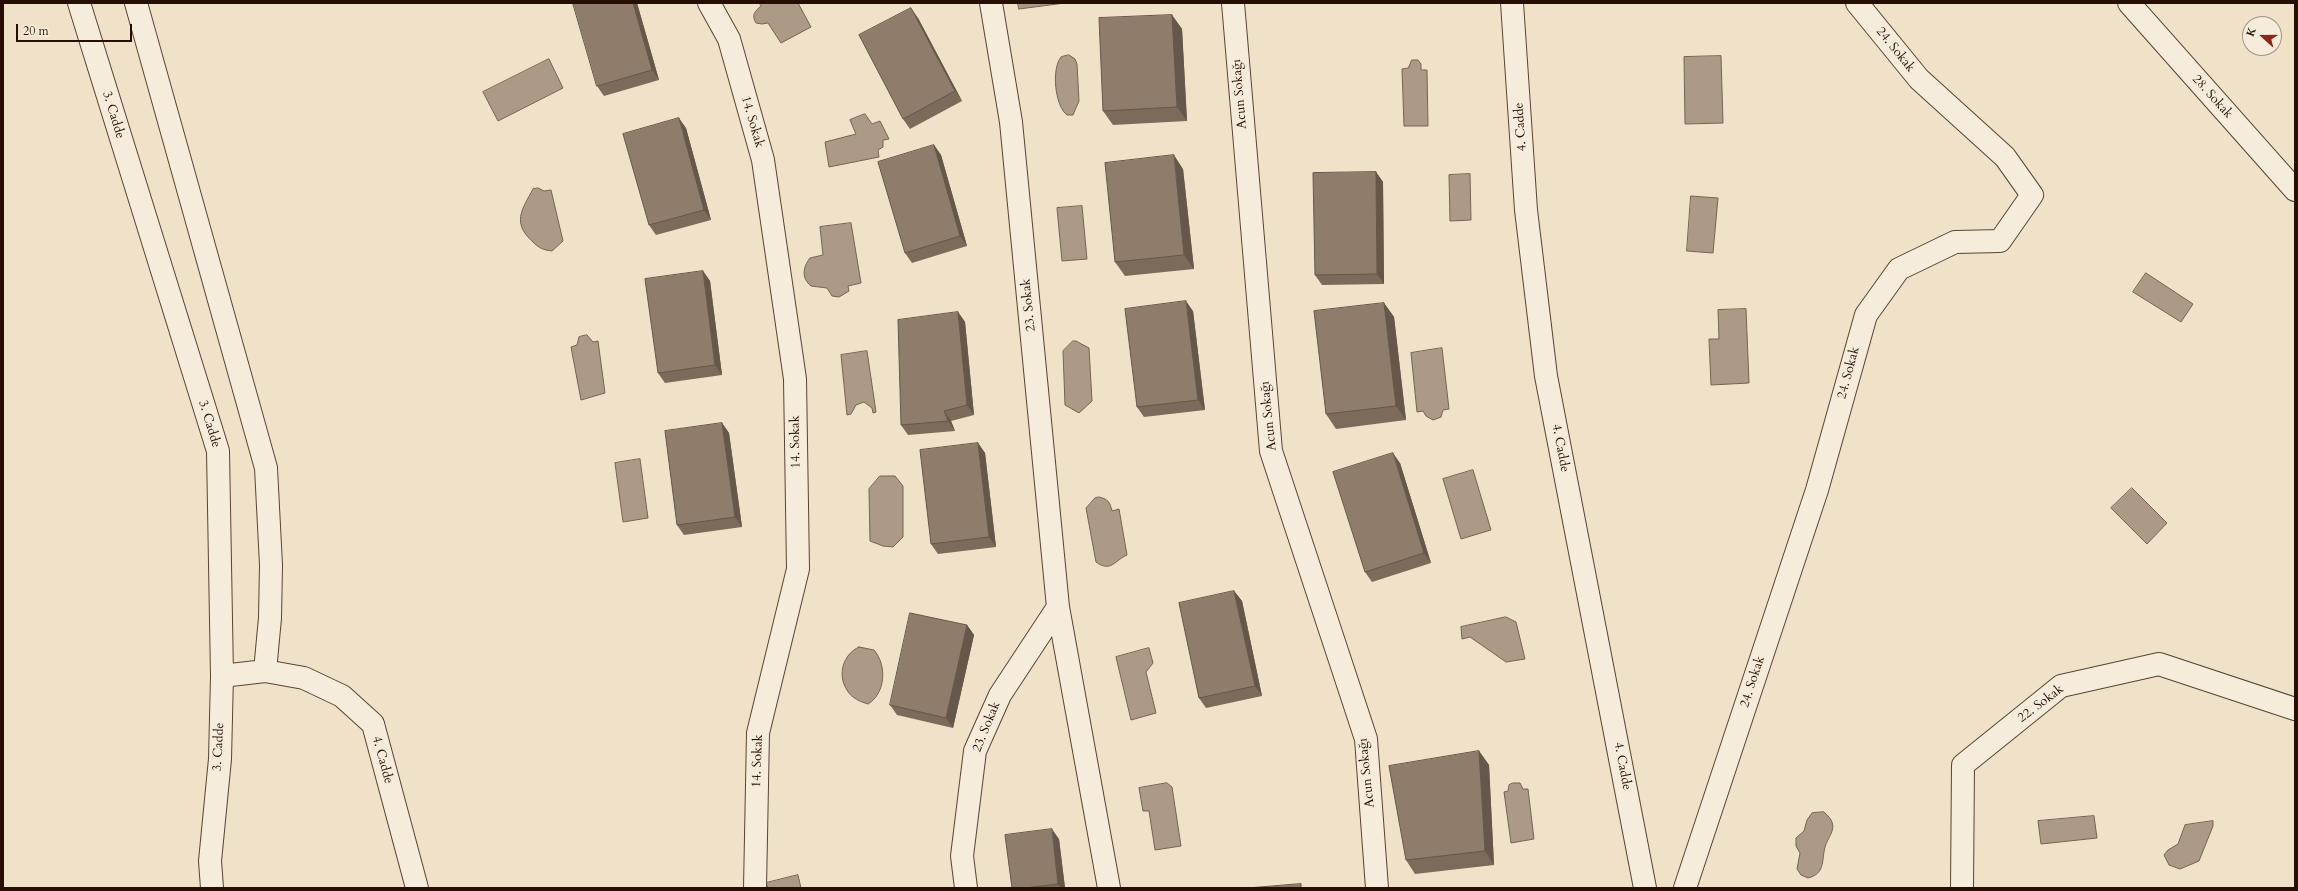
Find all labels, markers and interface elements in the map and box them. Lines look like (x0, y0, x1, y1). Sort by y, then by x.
scale bar (18, 16, 134, 42)
north arrow (2242, 16, 2282, 56)
text: 20 m (23, 23, 49, 39)
street label: 24. Sokak (1872, 24, 1918, 76)
text: K (2243, 25, 2260, 39)
street label: Acun Sokağı (1229, 58, 1251, 130)
street label: 28. Sokak (2188, 72, 2236, 122)
street label: 3. Cadde (98, 89, 128, 141)
street label: 14. Sokak (737, 94, 767, 150)
street label: 4. Cadde (1512, 102, 1530, 152)
street label: 23. Sokak (1018, 278, 1040, 332)
street label: 24. Sokak (1835, 345, 1863, 401)
street label: Acun Sokağı (1258, 380, 1280, 452)
street label: 3. Cadde (194, 398, 224, 450)
street label: 14. Sokak (788, 415, 804, 469)
street label: 4. Cadde (1548, 423, 1572, 473)
street label: 24. Sokak (1737, 654, 1769, 710)
street label: 22. Sokak (2015, 682, 2067, 726)
street label: 23. Sokak (970, 699, 1004, 755)
street label: 3. Cadde (210, 722, 228, 772)
street label: 4. Cadde (368, 734, 396, 786)
street label: 14. Sokak (749, 734, 767, 788)
street label: Acun Sokağı (1356, 737, 1378, 809)
street label: 4. Cadde (1610, 741, 1634, 791)

